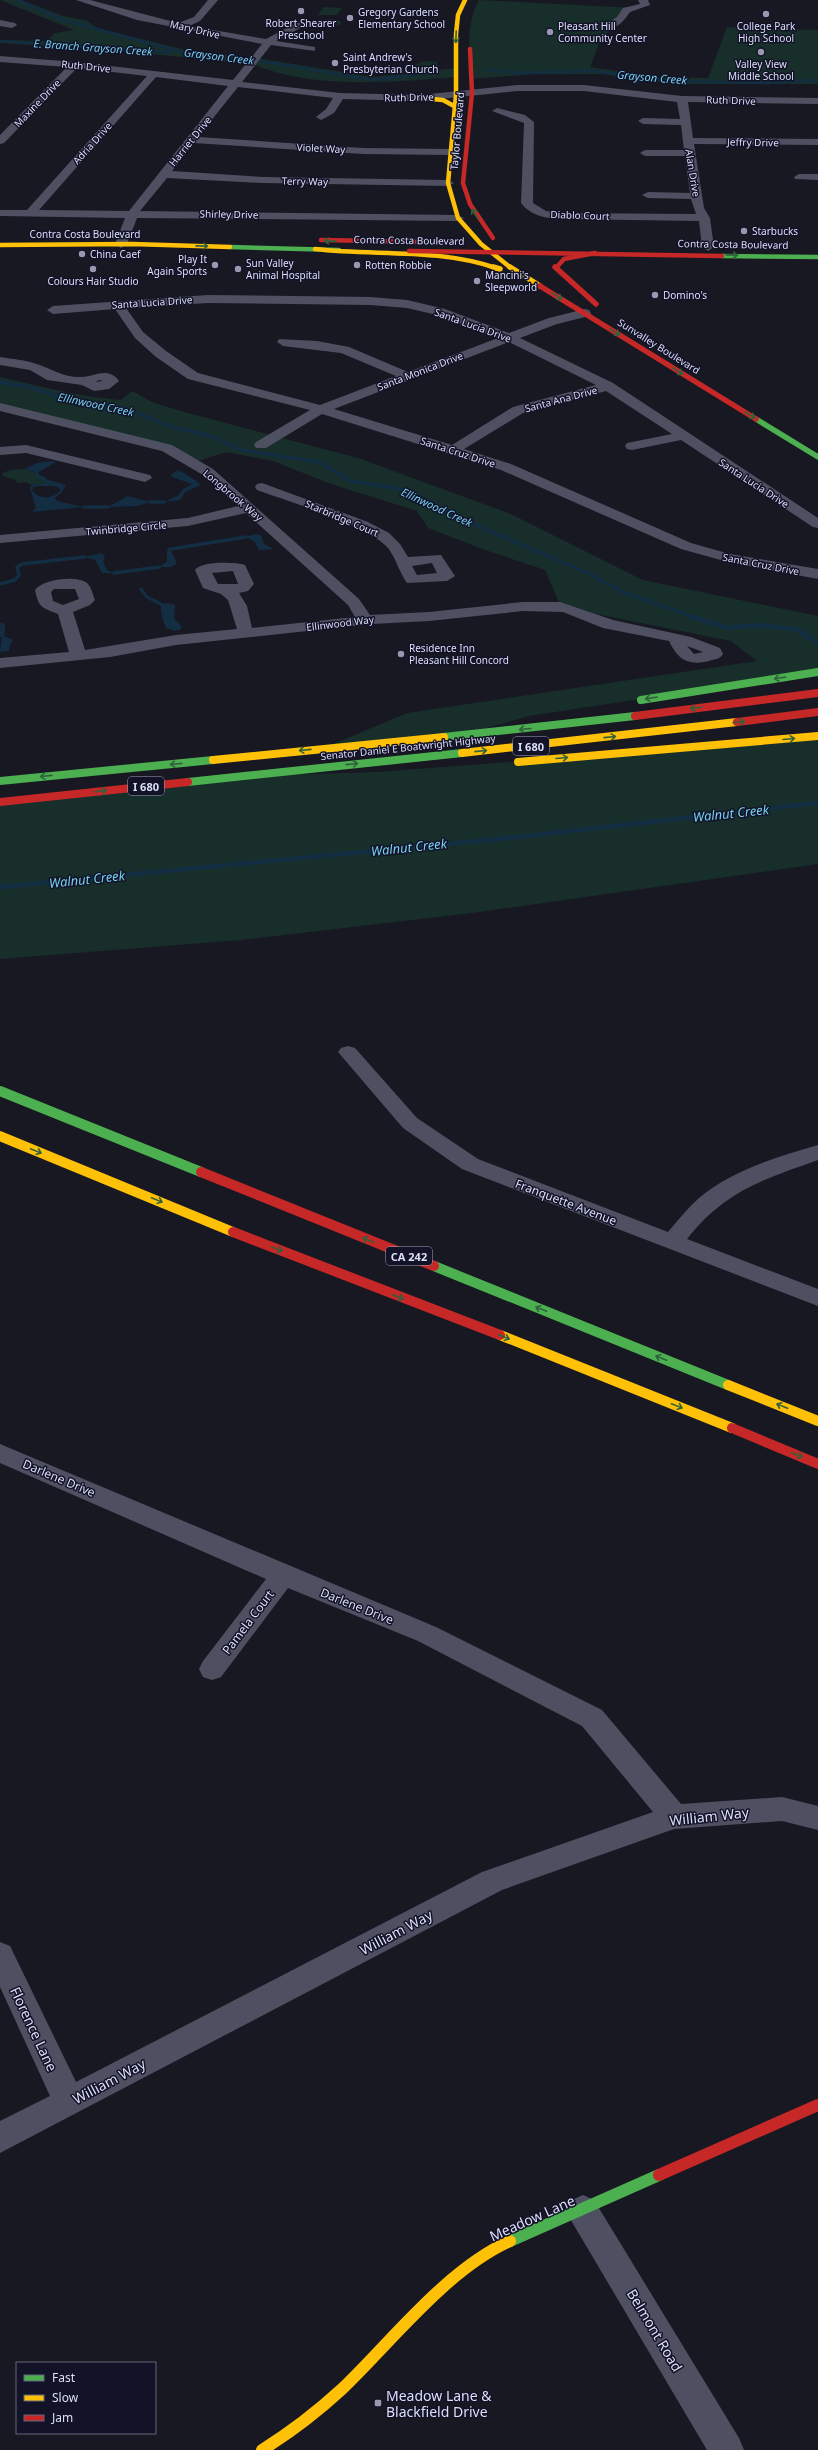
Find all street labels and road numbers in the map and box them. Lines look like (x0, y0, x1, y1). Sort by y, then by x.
street label: Mary Drive (168, 16, 222, 42)
street label: Ruth Drive (61, 56, 112, 76)
street label: Maxine Drive (11, 76, 64, 130)
street label: Ruth Drive (384, 90, 434, 104)
street label: Taylor Boulevard (447, 91, 467, 171)
street label: Ruth Drive (706, 92, 756, 108)
street label: Harriet Drive (166, 113, 215, 169)
street label: Adria Drive (69, 119, 115, 167)
street label: Jeffry Drive (726, 135, 779, 149)
street label: Violet Way (296, 140, 347, 156)
street label: Alan Drive (682, 148, 704, 198)
street label: Terry Way (282, 174, 329, 188)
street label: Shirley Drive (199, 206, 259, 222)
street label: Diablo Court (550, 207, 610, 223)
street label: Contra Costa Boulevard (30, 227, 140, 241)
street label: Contra Costa Boulevard (353, 232, 465, 248)
street label: Contra Costa Boulevard (677, 236, 789, 252)
street label: Santa Lucia Drive (111, 292, 193, 312)
street label: Santa Lucia Drive (433, 305, 514, 346)
street label: Sunvalley Boulevard (615, 315, 703, 377)
street label: Santa Monica Drive (375, 348, 465, 394)
street label: Santa Ana Drive (523, 382, 599, 415)
street label: Santa Cruz Drive (419, 433, 497, 471)
street label: Santa Lucia Drive (716, 455, 792, 511)
street label: Longbrook Way (200, 466, 266, 525)
street label: Starbridge Court (303, 496, 381, 540)
street label: Twinbridge Circle (85, 517, 167, 539)
street label: Santa Cruz Drive (721, 550, 801, 578)
street label: Ellinwood Way (305, 612, 375, 634)
street label: Senator Daniel E Boatwright Highway (320, 731, 497, 763)
road number: I 680 (513, 737, 549, 755)
road number: I 680 (128, 777, 164, 795)
street label: Franquette Avenue (513, 1175, 619, 1229)
road number: CA 242 (386, 1247, 432, 1265)
street label: Darlene Drive (20, 1455, 98, 1501)
street label: Darlene Drive (318, 1584, 396, 1628)
street label: Pamela Court (218, 1586, 278, 1658)
street label: William Way (668, 1802, 751, 1830)
street label: William Way (356, 1904, 436, 1959)
street label: Florence Lane (6, 1984, 62, 2075)
street label: William Way (69, 2053, 149, 2108)
street label: Meadow Lane (486, 2191, 578, 2245)
street label: Belmont Road (623, 2285, 687, 2375)

